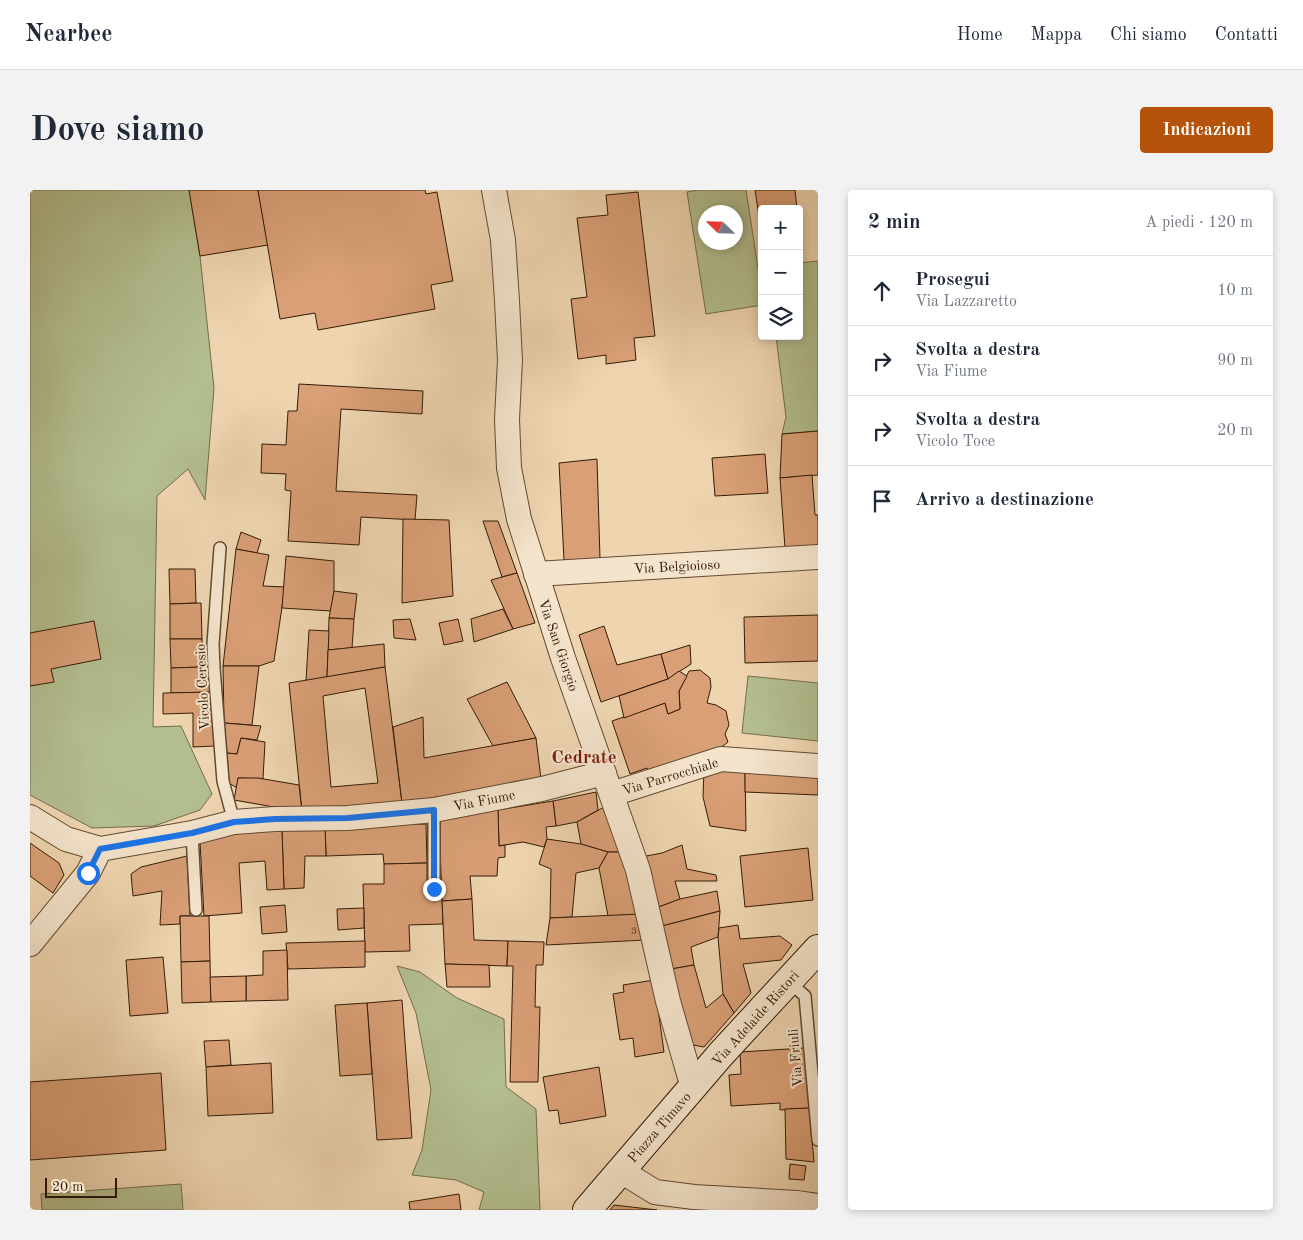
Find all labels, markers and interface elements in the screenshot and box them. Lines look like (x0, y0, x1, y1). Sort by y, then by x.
text: Nearbee (25, 23, 113, 47)
text: Home (957, 26, 1003, 44)
text: Mappa (1031, 26, 1082, 44)
text: Chi siamo (1110, 26, 1187, 44)
text: Contatti (1215, 26, 1278, 44)
button: Indicazioni (1140, 107, 1273, 153)
text: Dove siamo (30, 113, 205, 148)
north arrow (698, 205, 743, 250)
map controls (758, 205, 803, 340)
button: + (758, 205, 803, 250)
text: 2 min (868, 212, 921, 233)
text: A piedi · 120 m (1145, 215, 1253, 231)
button: − (758, 250, 803, 295)
text: Prosegui (915, 271, 990, 290)
icon: ahead (868, 277, 896, 305)
text: 10 m (1217, 283, 1253, 299)
text: Via Lazzaretto (915, 294, 1017, 310)
button: layers (758, 295, 803, 340)
text: Svolta a destra (915, 341, 1040, 360)
icon: right (868, 347, 896, 375)
text: 90 m (1217, 353, 1253, 369)
text: Via Fiume (915, 364, 987, 380)
text: Svolta a destra (915, 411, 1040, 430)
icon: right (868, 417, 896, 445)
text: 20 m (1217, 423, 1253, 439)
text: Vicolo Toce (915, 434, 995, 450)
icon: arrive (868, 487, 896, 515)
text: Arrivo a destinazione (915, 491, 1094, 510)
street label: Via Belgioioso (633, 558, 721, 576)
street label: Via San Giorgio (536, 597, 580, 693)
street label: Vicolo Ceresio (194, 643, 212, 730)
district label: Cedrate (551, 749, 617, 768)
street label: Via Parrocchiale (621, 756, 720, 798)
street label: Via Fiume (452, 788, 516, 814)
route start (77, 862, 100, 885)
route end (423, 878, 446, 901)
house number: 3 (631, 926, 637, 937)
street label: Via Adelaide Ristori (710, 968, 802, 1069)
street label: Via Friuli (786, 1028, 806, 1088)
street label: Piazza Timavo (625, 1090, 694, 1166)
scale bar (45, 1175, 118, 1198)
text: 20 m (52, 1180, 83, 1194)

